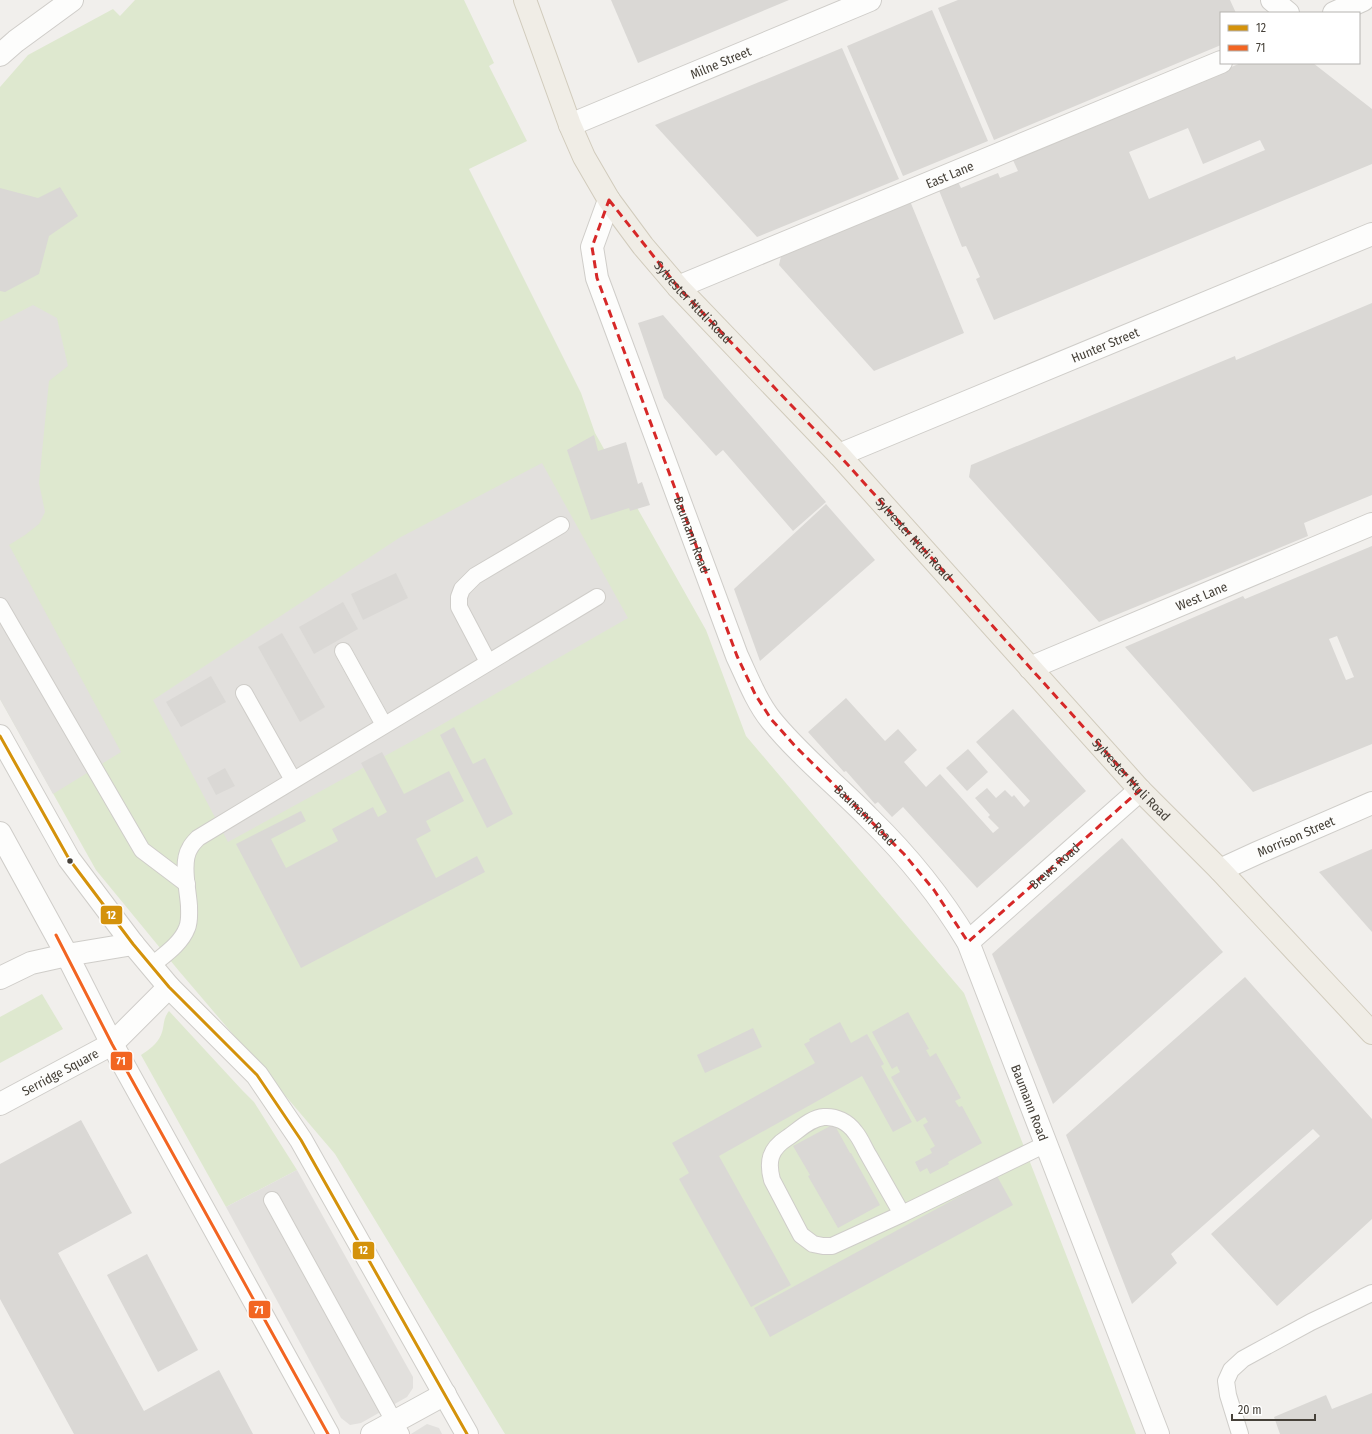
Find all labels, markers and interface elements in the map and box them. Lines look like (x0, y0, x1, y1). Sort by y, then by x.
legend (1220, 12, 1360, 64)
text: 12 (1256, 21, 1266, 35)
text: 71 (1256, 41, 1265, 55)
street label: Milne Street (688, 43, 754, 82)
street label: East Lane (923, 158, 976, 191)
street label: Sylvester Ntuli Road (651, 258, 735, 346)
street label: Hunter Street (1069, 324, 1142, 365)
street label: Baumann Road (671, 494, 713, 575)
street label: Sylvester Ntuli Road (873, 494, 956, 584)
street label: West Lane (1174, 578, 1229, 613)
street label: Sylvester Ntuli Road (1090, 735, 1173, 823)
street label: Baumann Road (832, 781, 899, 848)
street label: Morrison Street (1255, 812, 1337, 860)
street label: Brews Road (1026, 840, 1082, 892)
unlabelled marker (65, 856, 75, 866)
line badge: 12 (100, 905, 123, 925)
text: 12 (106, 909, 116, 922)
street label: Serridge Square (19, 1045, 101, 1099)
line badge: 71 (110, 1051, 133, 1071)
text: 71 (116, 1055, 126, 1068)
street label: Baumann Road (1009, 1062, 1051, 1143)
line badge: 12 (352, 1241, 375, 1260)
text: 12 (358, 1244, 368, 1257)
line badge: 71 (248, 1300, 271, 1319)
text: 71 (254, 1304, 264, 1317)
scale bar (1232, 1396, 1315, 1422)
text: 20 m (1238, 1403, 1262, 1417)

